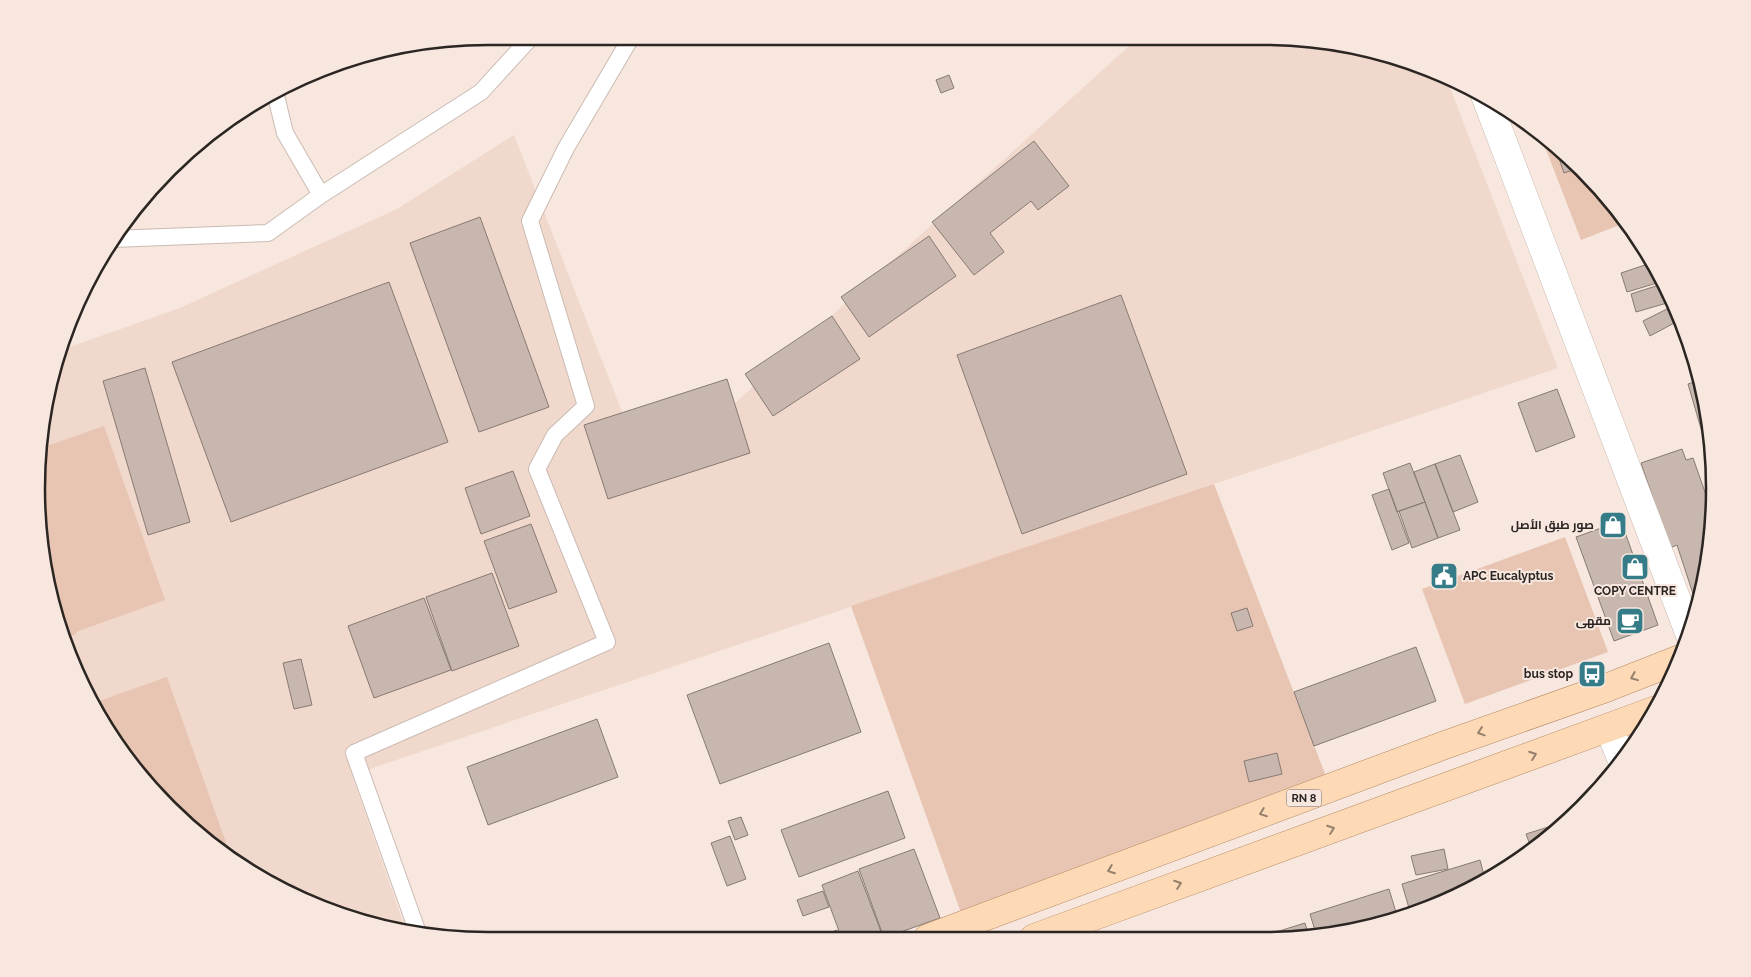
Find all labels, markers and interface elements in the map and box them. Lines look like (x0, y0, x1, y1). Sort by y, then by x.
shop icon: صور طبق الأصل (1598, 510, 1628, 540)
place label: صور طبق الأصل (1511, 518, 1594, 533)
shop icon: COPY CENTRE (1620, 552, 1650, 582)
public building icon: APC Eucalyptus (1429, 561, 1459, 591)
place label: APC Eucalyptus (1463, 569, 1554, 583)
place label: COPY CENTRE (1594, 584, 1676, 598)
cafe icon: مقهى (1615, 606, 1645, 636)
place label: مقهى (1576, 614, 1611, 629)
bus stop icon: bus stop (1577, 659, 1607, 689)
place label: bus stop (1524, 667, 1573, 681)
one-way arrow (1630, 670, 1639, 681)
one-way arrow (1478, 726, 1486, 736)
one-way arrow (1528, 751, 1537, 761)
road number: RN 8 (1286, 790, 1322, 806)
one-way arrow (1260, 807, 1268, 817)
one-way arrow (1326, 825, 1335, 835)
one-way arrow (1107, 864, 1116, 874)
one-way arrow (1173, 880, 1182, 890)

